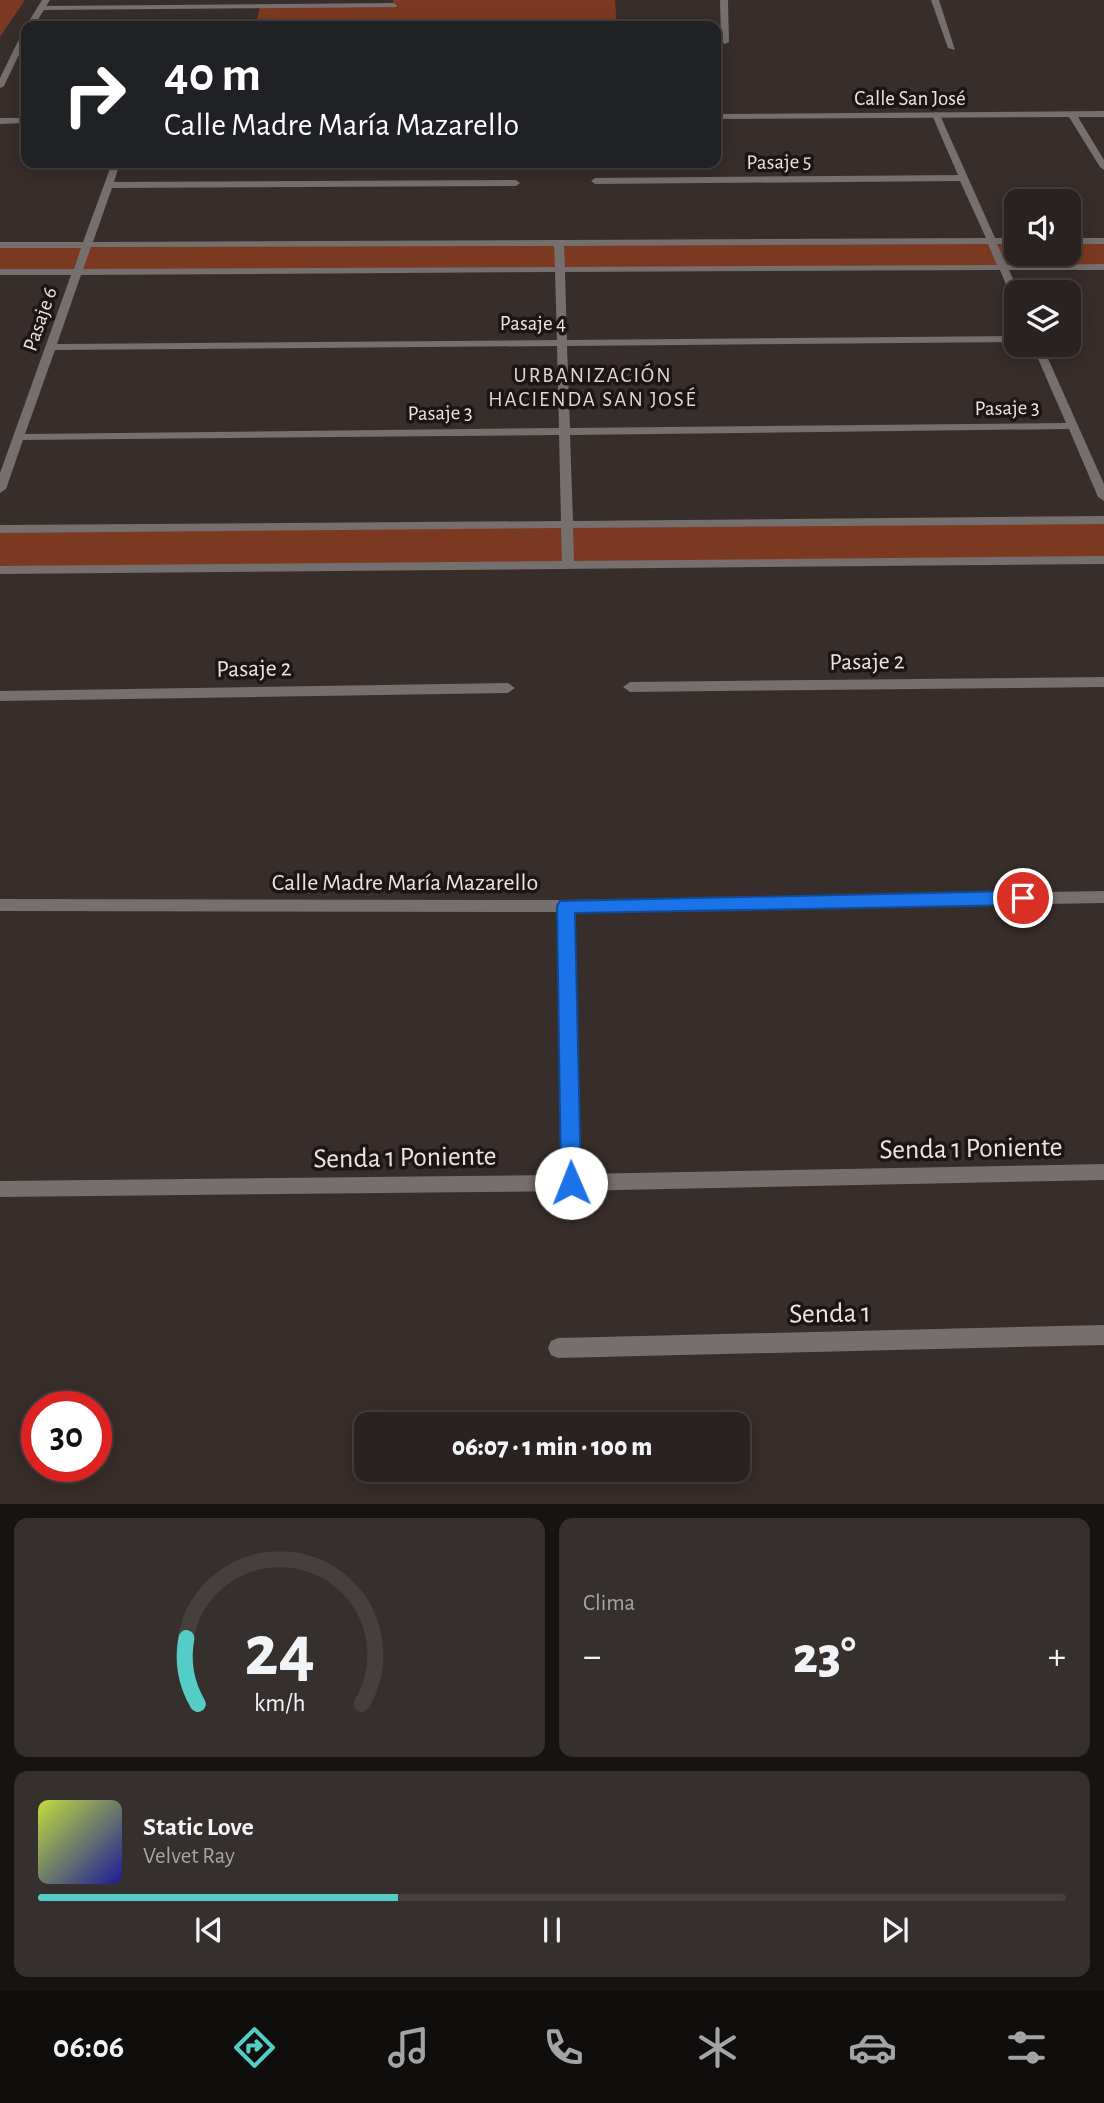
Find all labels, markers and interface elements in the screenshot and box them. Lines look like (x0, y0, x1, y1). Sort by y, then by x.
icon: right (49, 49, 140, 140)
text: 40 m (164, 51, 261, 100)
street label: Calle San José (854, 88, 966, 109)
text: Calle Madre María Mazarello (164, 109, 519, 141)
street label: Pasaje 5 (746, 151, 812, 173)
map controls (1004, 189, 1081, 357)
button: sound (1004, 189, 1081, 266)
button: layers (1004, 280, 1081, 357)
street label: Pasaje 6 (19, 284, 61, 354)
street label: Pasaje 4 (500, 313, 566, 334)
district label: URBANIZACIÓN HACIENDA SAN JOSÉ (488, 363, 698, 410)
street label: Pasaje 3 (974, 397, 1040, 419)
street label: Pasaje 3 (407, 402, 473, 424)
street label: Pasaje 2 (829, 649, 905, 675)
street label: Pasaje 2 (216, 656, 292, 682)
pin (993, 868, 1053, 928)
street label: Calle Madre María Mazarello (272, 871, 538, 895)
icon: arrive (1004, 879, 1042, 917)
street label: Senda 1 Poniente (879, 1133, 1063, 1165)
street label: Senda 1 Poniente (313, 1142, 497, 1174)
position arrow (534, 1146, 608, 1220)
street label: Senda 1 (789, 1299, 871, 1329)
speed limit sign: 30 (21, 1391, 112, 1482)
text: 06:07 · 1 min · 100 m (452, 1434, 652, 1460)
text: Clima (583, 1592, 635, 1615)
text: 24 (244, 1616, 315, 1689)
text: 23° (793, 1630, 856, 1682)
text: − (583, 1638, 601, 1676)
text: + (1048, 1638, 1066, 1676)
text: km/h (254, 1690, 305, 1715)
text: Static Love (143, 1814, 254, 1840)
text: Velvet Ray (143, 1845, 235, 1868)
icon: previous (190, 1911, 228, 1949)
icon: pause (533, 1911, 571, 1949)
icon: next (876, 1911, 914, 1949)
icon: directions (230, 2023, 279, 2072)
icon: music (384, 2023, 433, 2072)
icon: phone (539, 2023, 588, 2072)
icon: climate (693, 2023, 742, 2072)
icon: car (848, 2023, 897, 2072)
icon: filters (1002, 2023, 1051, 2072)
text: 06:06 (53, 2031, 124, 2063)

